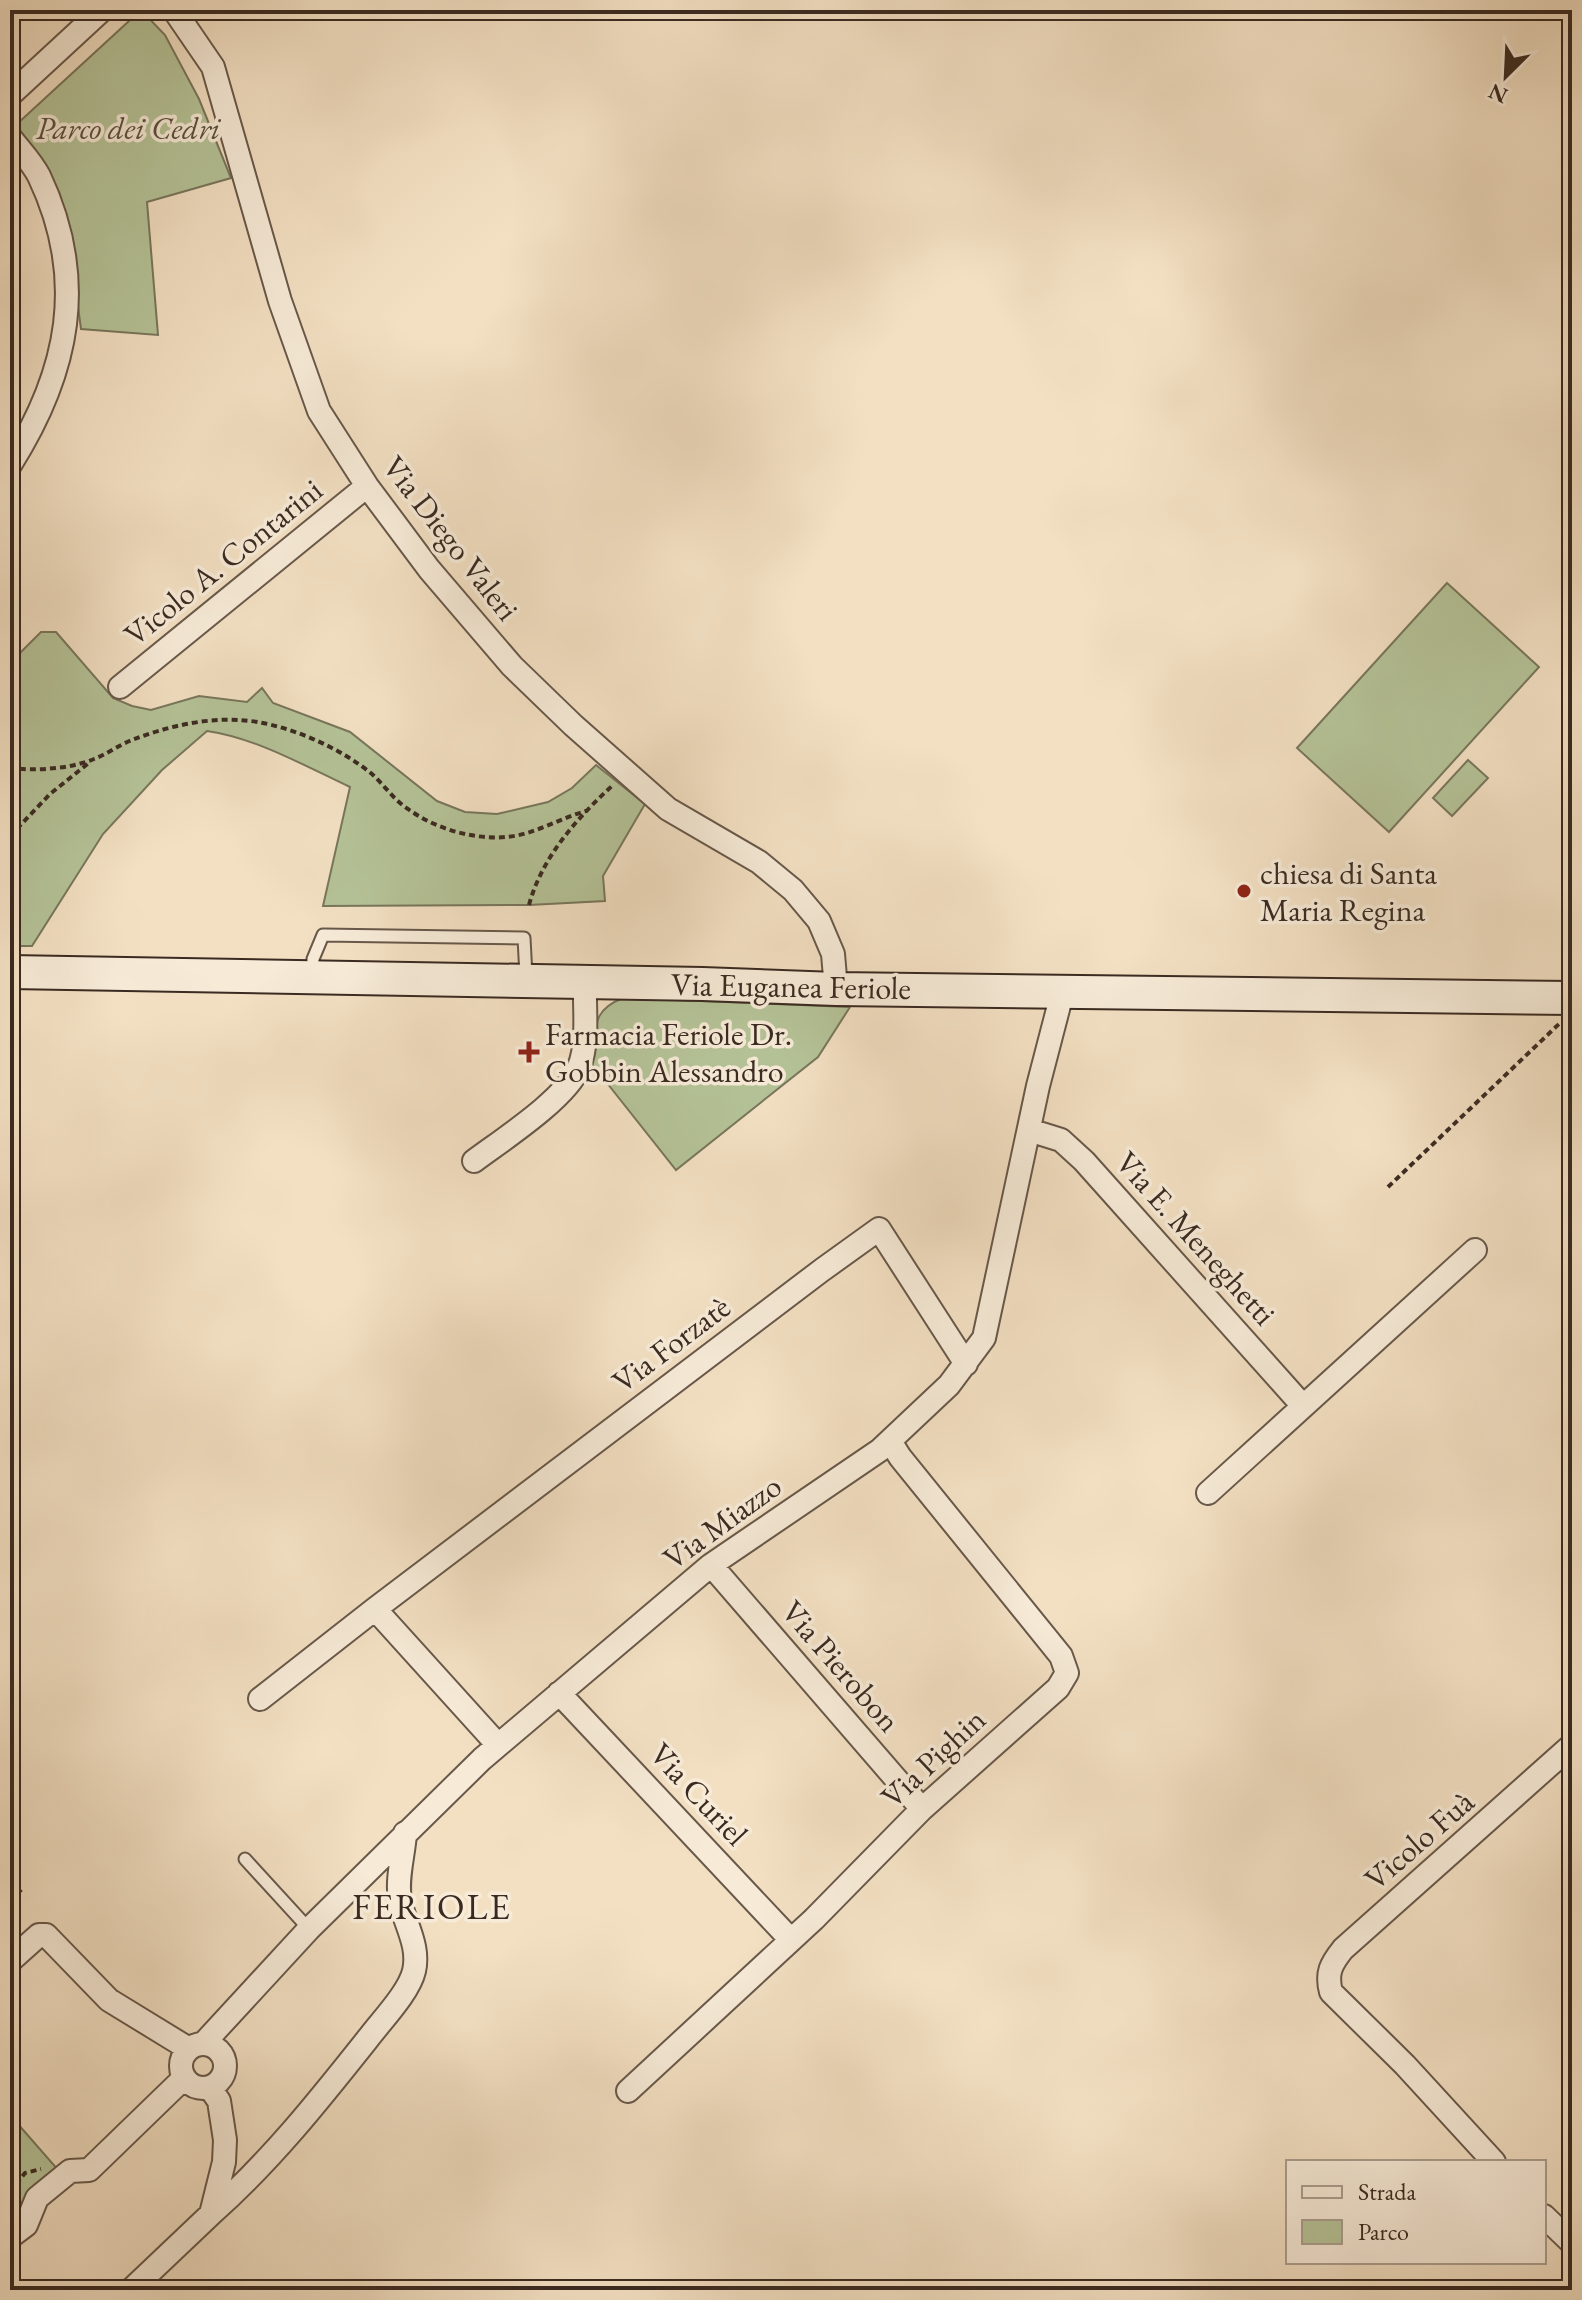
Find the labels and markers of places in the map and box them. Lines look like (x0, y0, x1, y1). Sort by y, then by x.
place label: chiesa di Santa Maria Regina (1260, 852, 1437, 931)
marker: chiesa di Santa Maria Regina (1235, 882, 1253, 900)
place label: Farmacia Feriole Dr. Gobbin Alessandro (545, 1013, 792, 1092)
marker: Farmacia Feriole Dr. Gobbin Alessandro (520, 1043, 538, 1061)

